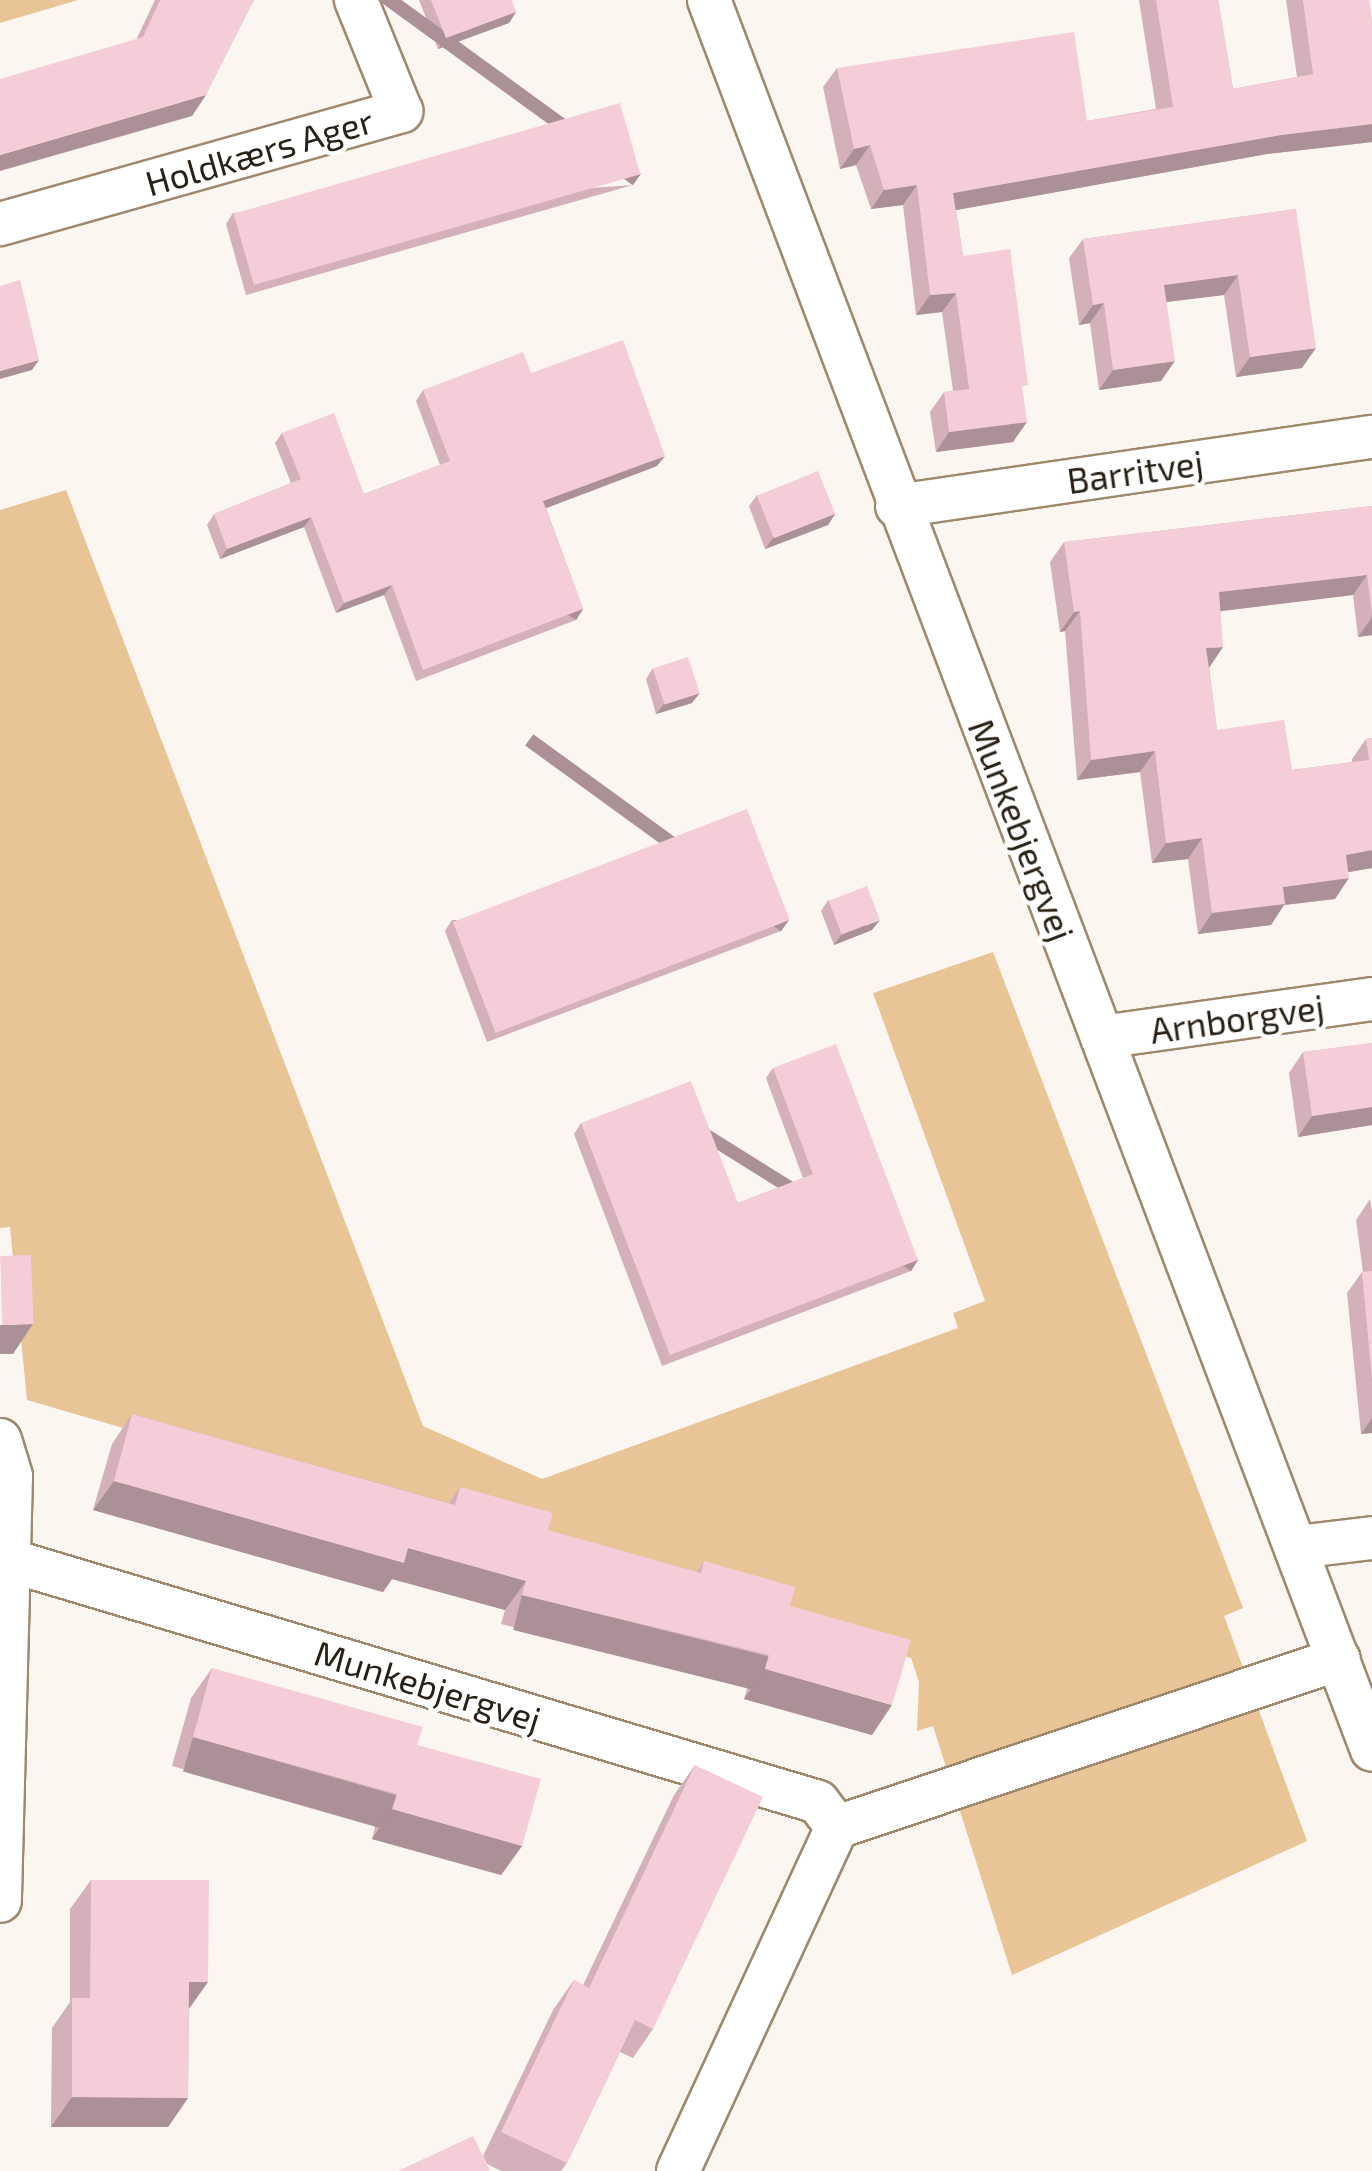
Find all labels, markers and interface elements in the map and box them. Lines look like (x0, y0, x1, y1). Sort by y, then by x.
street label: Holdkærs Ager (140, 98, 378, 204)
street label: Barritvej (1064, 441, 1206, 501)
street label: Munkebjergvej (960, 713, 1084, 947)
street label: Arnborgvej (1147, 985, 1327, 1051)
street label: Munkebjergvej (310, 1631, 546, 1739)

